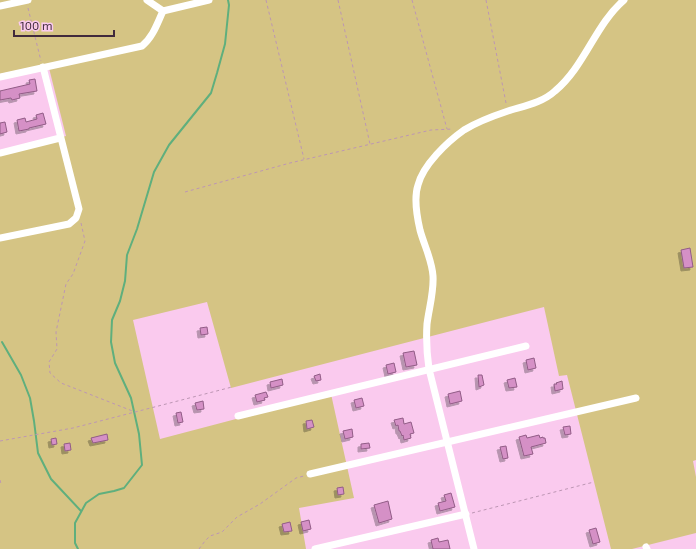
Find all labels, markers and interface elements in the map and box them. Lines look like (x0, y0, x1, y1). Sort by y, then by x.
scale bar (14, 12, 114, 38)
text: 100 m (20, 18, 52, 32)

